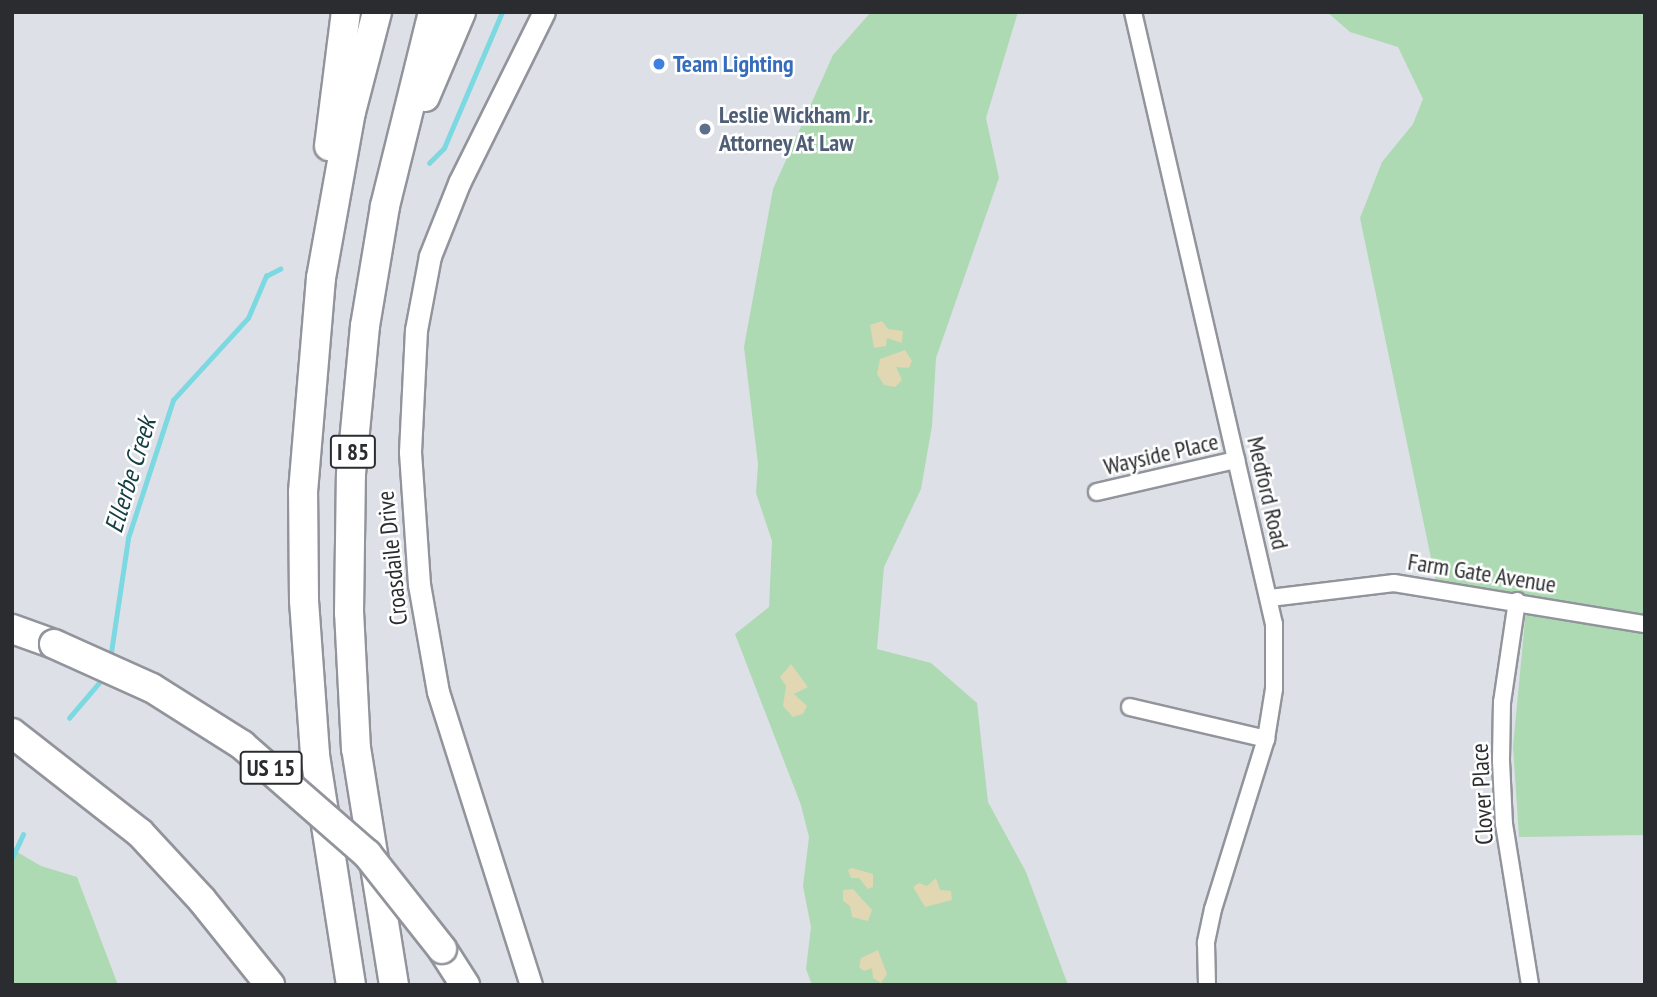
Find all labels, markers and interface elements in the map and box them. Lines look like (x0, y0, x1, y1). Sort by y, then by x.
place label: Team Lighting (673, 50, 794, 78)
marker: Team Lighting (651, 56, 667, 72)
place label: Leslie Wickham Jr. Attorney At Law (719, 101, 874, 157)
marker: Leslie Wickham Jr. Attorney At Law (697, 121, 713, 137)
water label: Ellerbe Creek (98, 414, 162, 536)
street label: Wayside Place (1101, 427, 1221, 481)
road number: I 85 (328, 432, 378, 472)
street label: Medford Road (1241, 434, 1295, 552)
street label: Croasdaile Drive (371, 489, 413, 627)
street label: Farm Gate Avenue (1406, 547, 1558, 599)
street label: Clover Place (1465, 742, 1499, 846)
road number: US 15 (240, 748, 302, 788)

